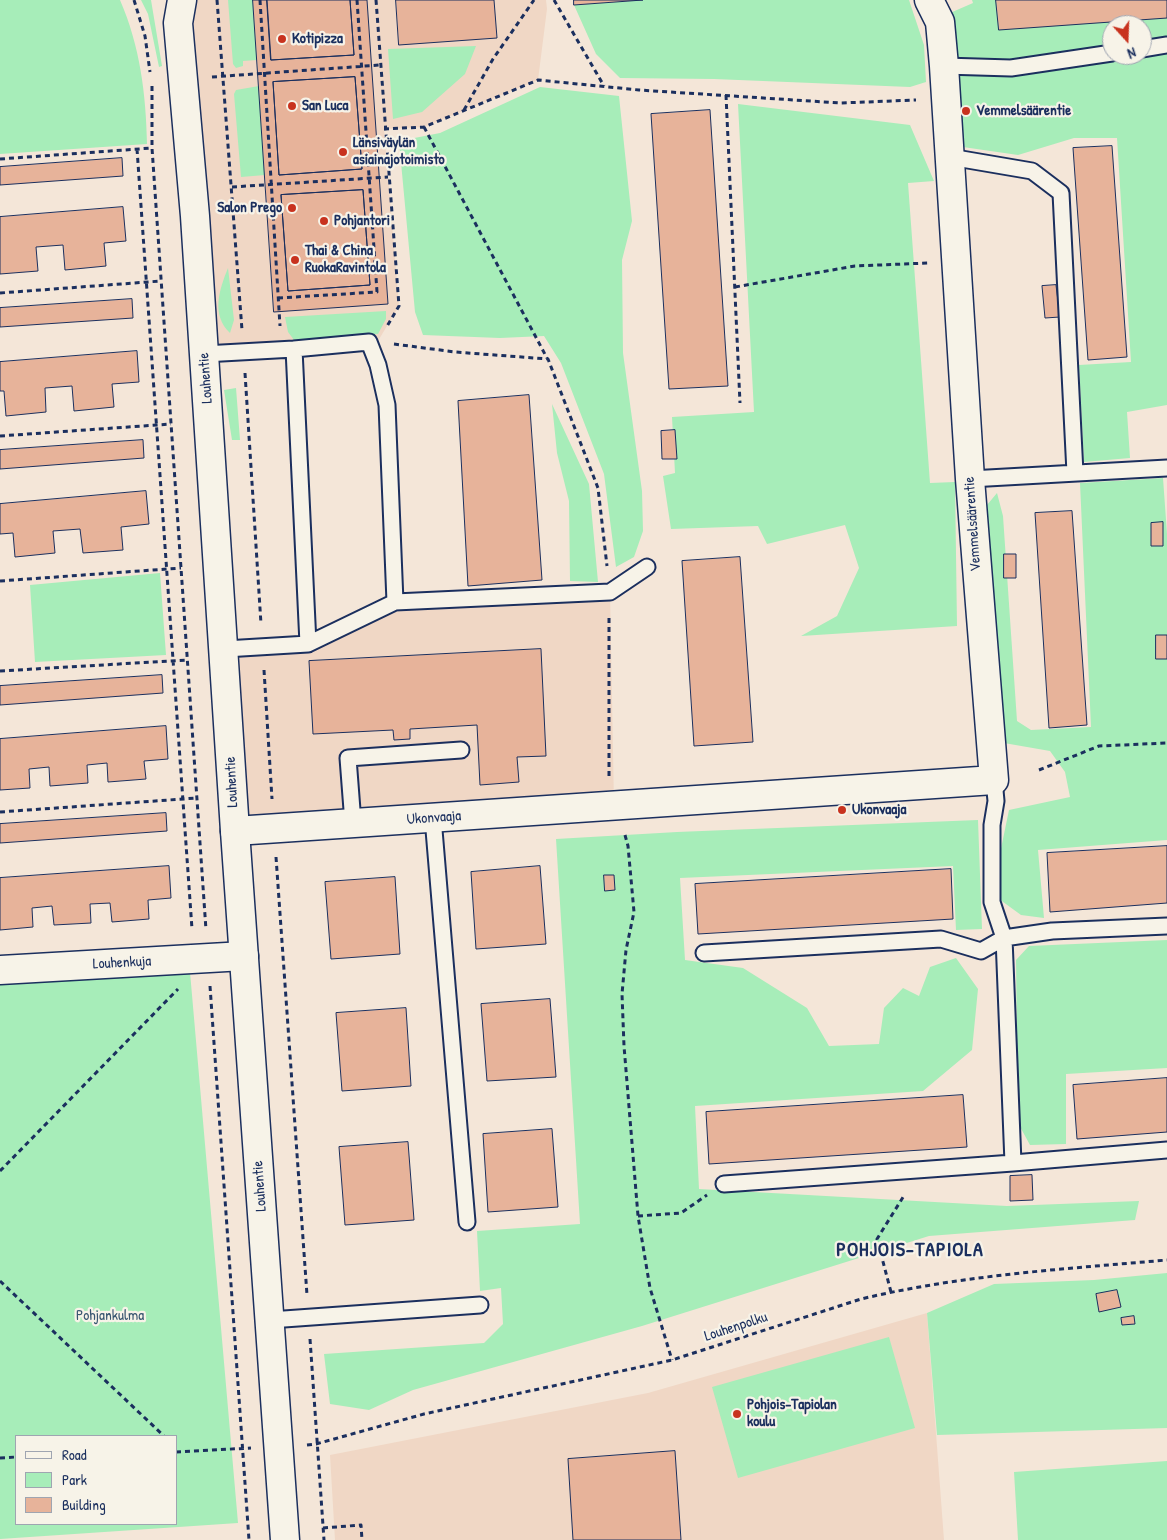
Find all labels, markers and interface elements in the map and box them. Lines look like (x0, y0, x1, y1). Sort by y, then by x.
north arrow (1102, 15, 1152, 65)
place label: Kotipizza (292, 30, 343, 48)
marker: Kotipizza (276, 33, 288, 45)
text: N (1125, 43, 1139, 64)
place label: San Luca (302, 97, 348, 115)
marker: San Luca (286, 100, 298, 112)
place label: Vemmelsäärentie (976, 102, 1071, 120)
marker: Vemmelsäärentie (960, 105, 972, 117)
place label: Länsiväylän asiainajotoimisto (353, 134, 445, 169)
marker: Länsiväylän asiainajotoimisto (337, 146, 349, 158)
place label: Salon Prego (217, 199, 282, 217)
marker: Salon Prego (286, 202, 298, 214)
place label: Pohjantori (334, 212, 390, 230)
marker: Pohjantori (318, 215, 330, 227)
place label: Thai & China RuokaRavintola (305, 242, 386, 277)
marker: Thai & China RuokaRavintola (289, 254, 301, 266)
street label: Louhentie (195, 352, 217, 404)
street label: Vemmelsäärentie (961, 476, 985, 572)
street label: Louhentie (222, 756, 242, 808)
place label: Ukonvaaja (852, 801, 906, 819)
marker: Ukonvaaja (836, 804, 848, 816)
street label: Ukonvaaja (406, 807, 462, 829)
street label: Louhenkuja (92, 952, 152, 974)
street label: Louhentie (249, 1160, 271, 1212)
district label: POHJOIS-TAPIOLA (834, 1239, 986, 1263)
park label: Pohjankulma (76, 1307, 144, 1325)
street label: Louhenpolku (702, 1308, 770, 1346)
place label: Pohjois-Tapiolan koulu (747, 1396, 837, 1431)
marker: Pohjois-Tapiolan koulu (731, 1408, 743, 1420)
legend (15, 1435, 178, 1525)
text: Road (62, 1444, 87, 1465)
text: Park (62, 1469, 87, 1490)
text: Building (62, 1494, 106, 1515)

